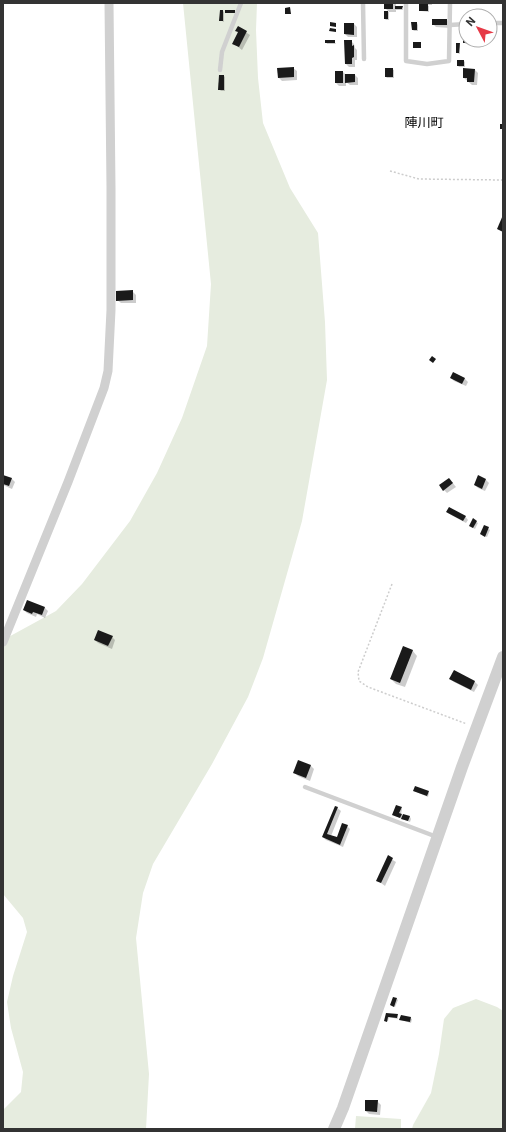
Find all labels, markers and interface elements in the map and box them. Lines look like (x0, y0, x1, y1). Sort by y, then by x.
north arrow (458, 8, 498, 48)
text: N (463, 14, 478, 29)
district label: 陣川町 (404, 115, 444, 130)

